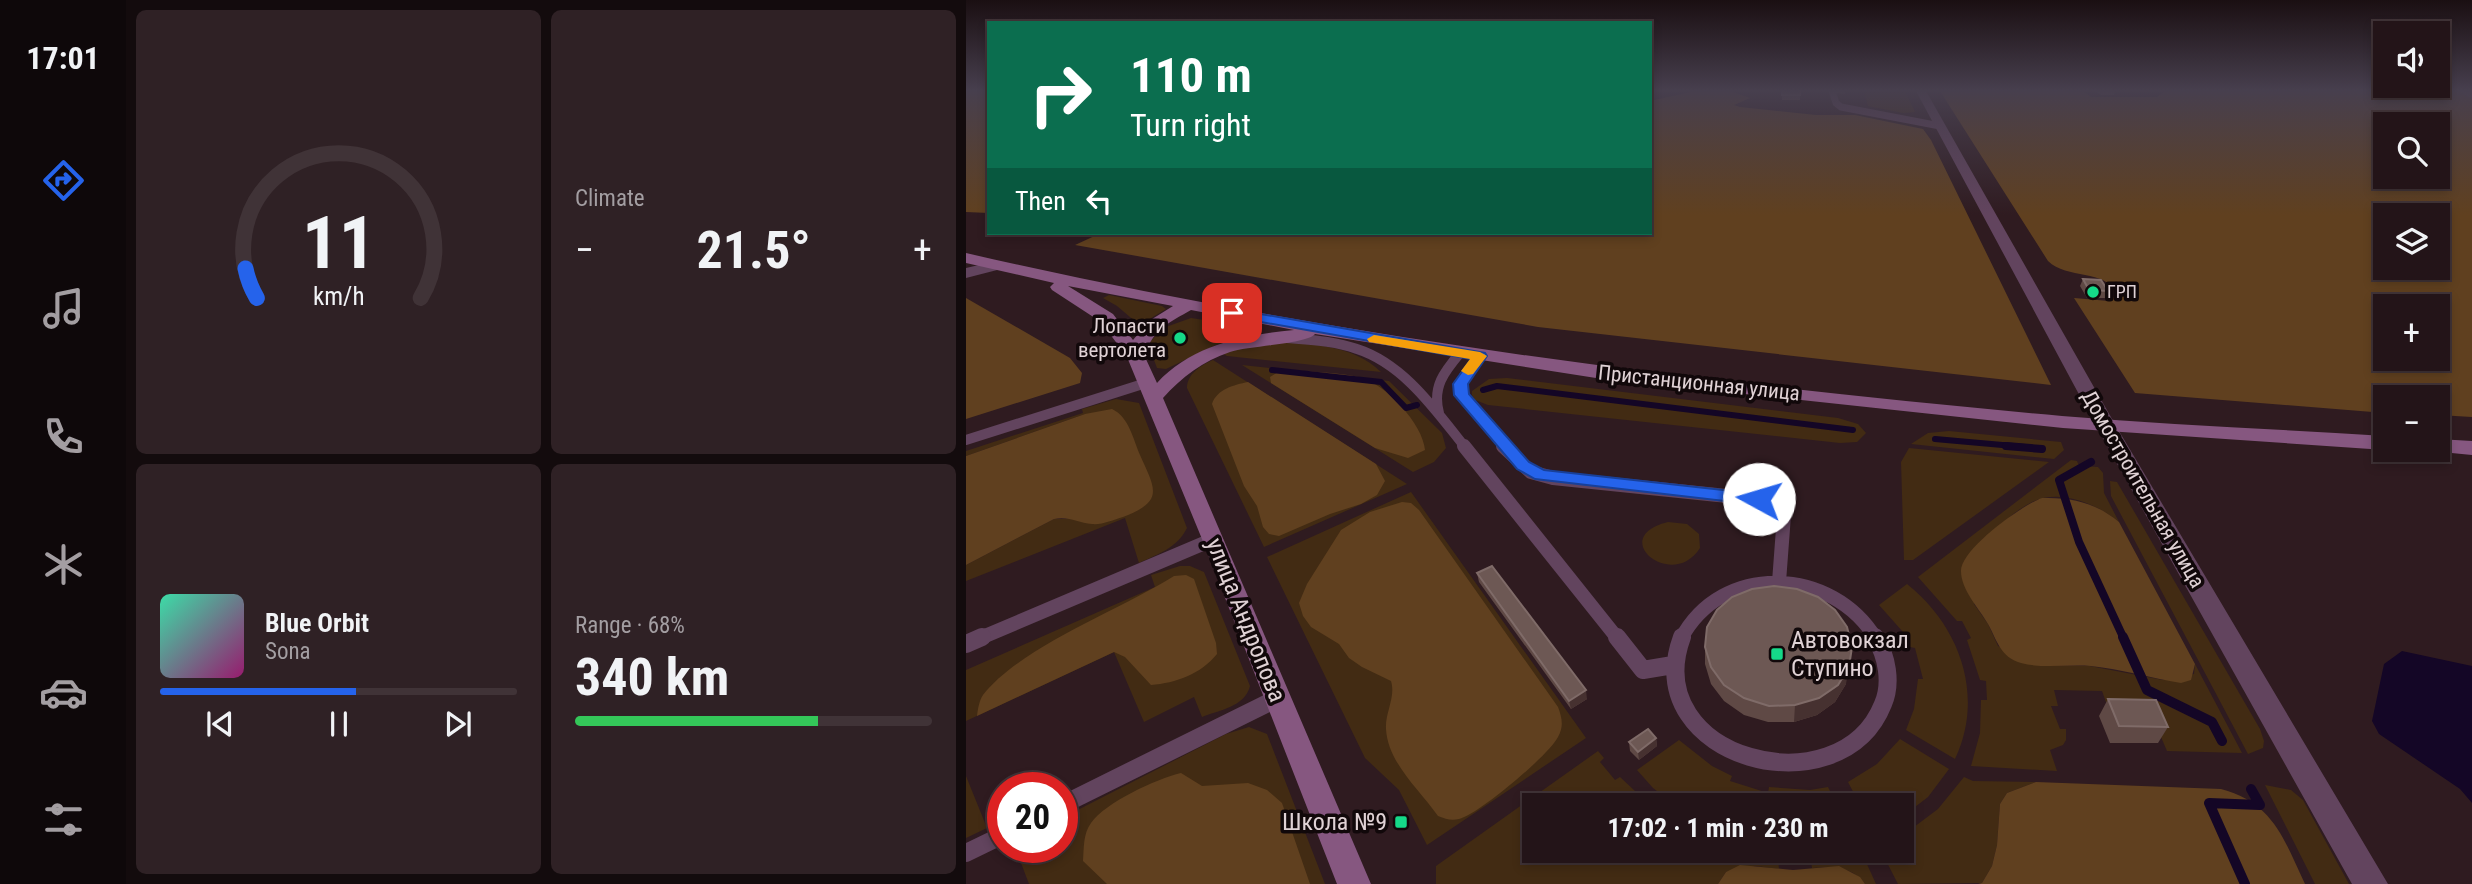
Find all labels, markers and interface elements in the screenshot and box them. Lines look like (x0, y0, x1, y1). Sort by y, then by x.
map controls (2373, 21, 2450, 462)
button: sound (2373, 21, 2450, 98)
text: 17:01 (26, 39, 100, 77)
text: 110 m (1130, 47, 1252, 104)
icon: right (1015, 49, 1106, 140)
text: Turn right (1130, 106, 1251, 144)
button: search (2373, 112, 2450, 189)
icon: directions (39, 156, 88, 205)
icon: left (1080, 182, 1118, 220)
text: Climate (575, 185, 645, 212)
text: Then (1015, 186, 1066, 216)
text: 11 (302, 200, 375, 286)
button: layers (2373, 203, 2450, 280)
text: 21.5° (696, 220, 811, 281)
text: − (575, 228, 594, 272)
text: + (913, 228, 932, 272)
place label: ГРП (2107, 281, 2137, 302)
text: km/h (313, 282, 364, 311)
pin (1202, 283, 1262, 343)
icon: music (39, 284, 88, 333)
marker: ГРП (2085, 284, 2101, 300)
icon: arrive (1213, 294, 1251, 332)
button: + (2373, 294, 2450, 371)
place label: Лопасти вертолета (1078, 314, 1166, 362)
marker: Лопасти вертолета (1172, 330, 1188, 346)
street label: Пристанционная улица (1597, 360, 1801, 406)
button: − (2373, 385, 2450, 462)
street label: Домостроительная улица (2077, 386, 2209, 592)
icon: phone (39, 412, 88, 461)
position arrow (1722, 462, 1796, 536)
street label: улица Андропова (1200, 534, 1292, 706)
icon: climate (39, 540, 88, 589)
text: Blue Orbit (265, 608, 369, 638)
text: Range · 68% (575, 612, 685, 639)
place label: Автовокзал Ступино (1791, 626, 1909, 682)
text: Sona (265, 638, 311, 665)
marker: Автовокзал Ступино (1769, 646, 1785, 662)
text: 340 km (575, 647, 729, 708)
icon: car (39, 668, 88, 717)
icon: previous (201, 705, 239, 743)
icon: pause (320, 705, 358, 743)
icon: next (439, 705, 477, 743)
speed limit sign: 20 (987, 772, 1078, 863)
icon: filters (39, 795, 88, 844)
place label: Школа №9 (1282, 808, 1387, 836)
text: 17:02 · 1 min · 230 m (1608, 813, 1828, 843)
marker: Школа №9 (1393, 814, 1409, 830)

